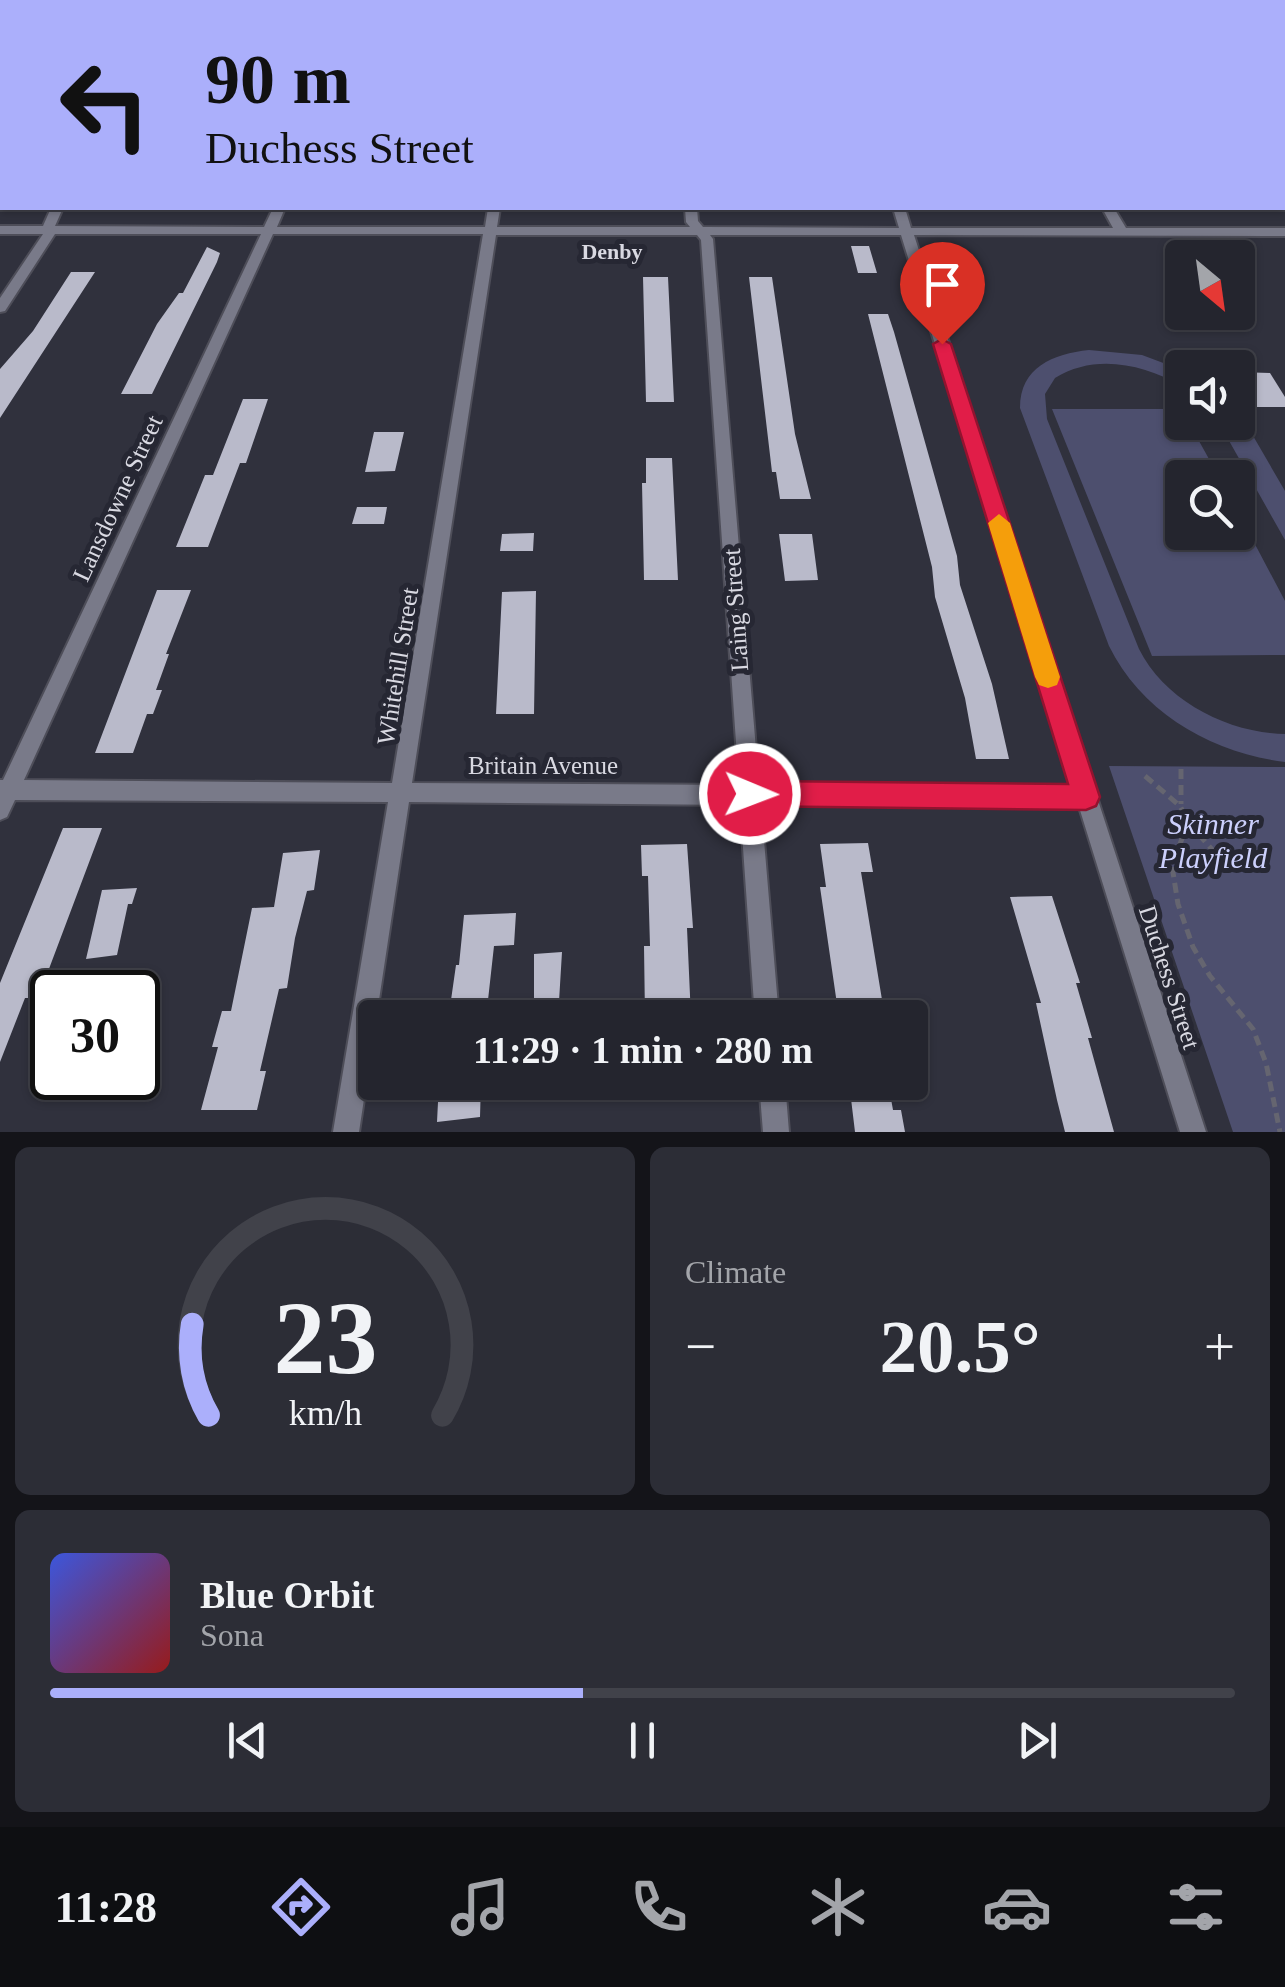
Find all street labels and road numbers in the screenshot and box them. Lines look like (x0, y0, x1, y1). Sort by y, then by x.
street label: Lansdowne Street (67, 411, 168, 585)
street label: Laing Street (718, 548, 753, 672)
street label: Whitehill Street (372, 585, 423, 747)
street label: Britain Avenue (468, 752, 618, 779)
street label: Duchess Street (1134, 902, 1205, 1052)

